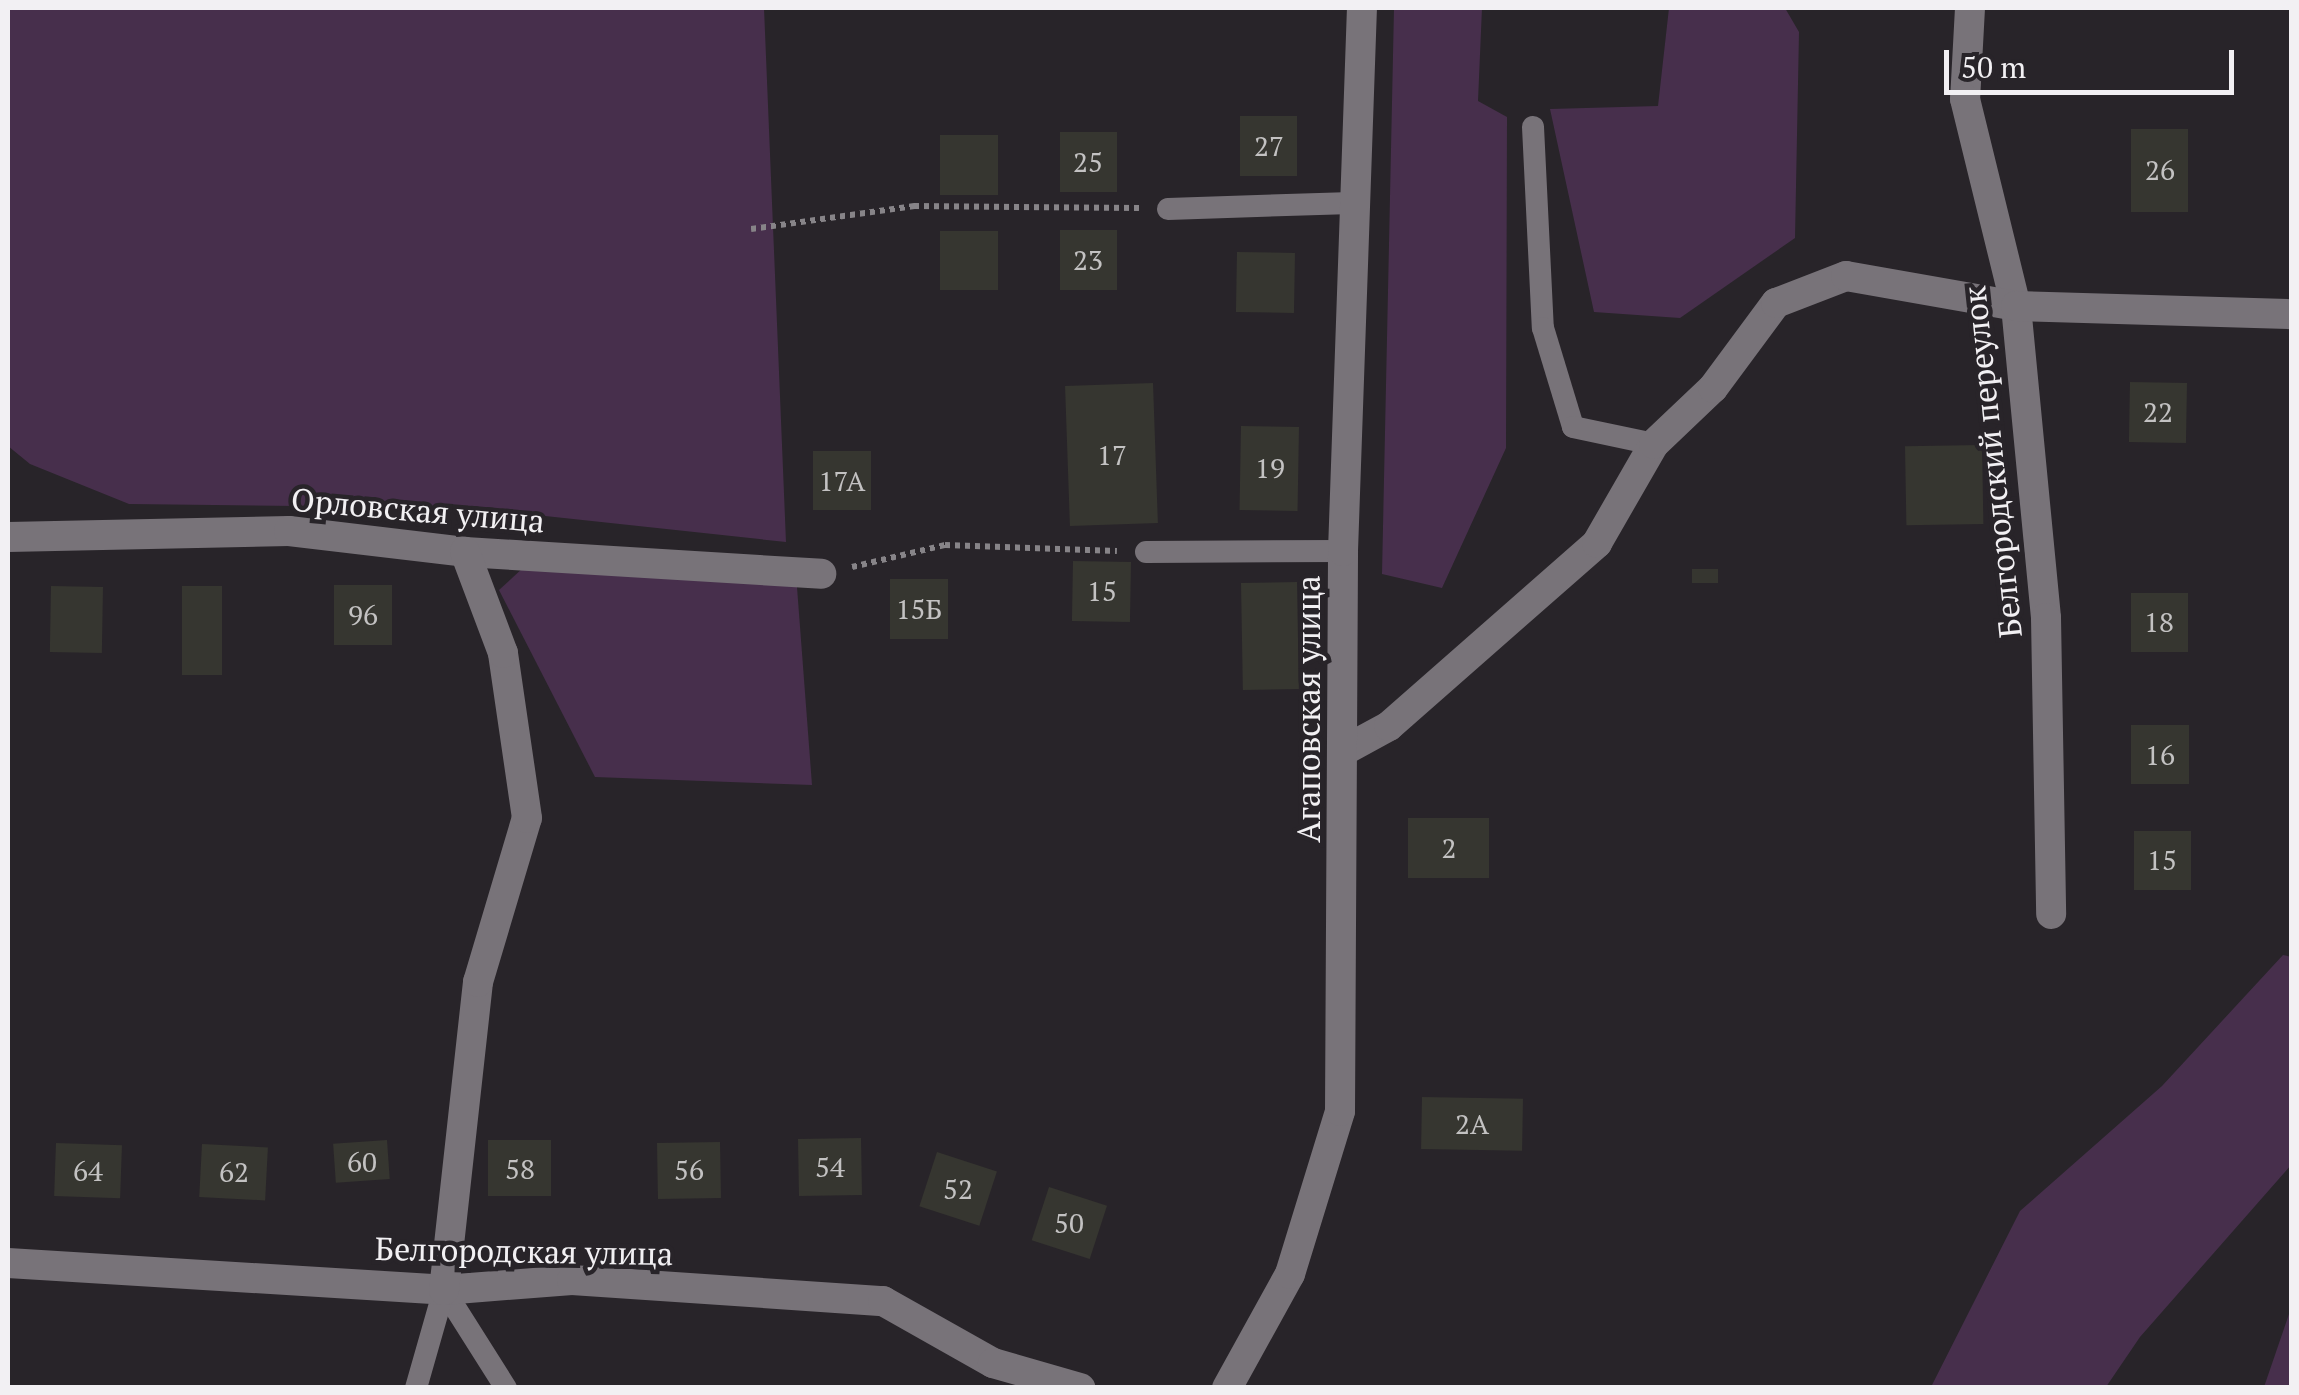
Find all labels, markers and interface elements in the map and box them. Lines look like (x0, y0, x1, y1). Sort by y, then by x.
scale bar (1949, 30, 2239, 92)
text: 50 m (1961, 47, 2026, 87)
house number: 27 (1254, 129, 1284, 163)
house number: 25 (1073, 145, 1103, 179)
house number: 26 (2145, 153, 2175, 187)
house number: 23 (1073, 243, 1103, 277)
street label: Белгородский переулок (1954, 284, 2030, 640)
house number: 22 (2143, 395, 2173, 429)
house number: 17 (1097, 438, 1127, 472)
house number: 19 (1255, 451, 1285, 485)
house number: 17А (819, 464, 865, 498)
street label: Орловская улица (290, 480, 546, 540)
house number: 15 (1087, 574, 1117, 608)
street label: Агаповская улица (1289, 575, 1327, 843)
house number: 15Б (896, 592, 942, 626)
house number: 96 (348, 598, 378, 632)
house number: 18 (2144, 605, 2174, 639)
house number: 16 (2145, 738, 2175, 772)
house number: 2 (1442, 831, 1456, 865)
house number: 15 (2147, 843, 2177, 877)
house number: 2А (1455, 1107, 1489, 1141)
house number: 60 (347, 1145, 377, 1179)
house number: 54 (815, 1150, 845, 1184)
house number: 58 (505, 1152, 535, 1186)
house number: 56 (674, 1153, 704, 1187)
house number: 64 (73, 1154, 103, 1188)
house number: 62 (219, 1155, 249, 1189)
house number: 52 (943, 1172, 973, 1206)
house number: 50 (1054, 1206, 1084, 1240)
street label: Белгородская улица (375, 1229, 673, 1273)

